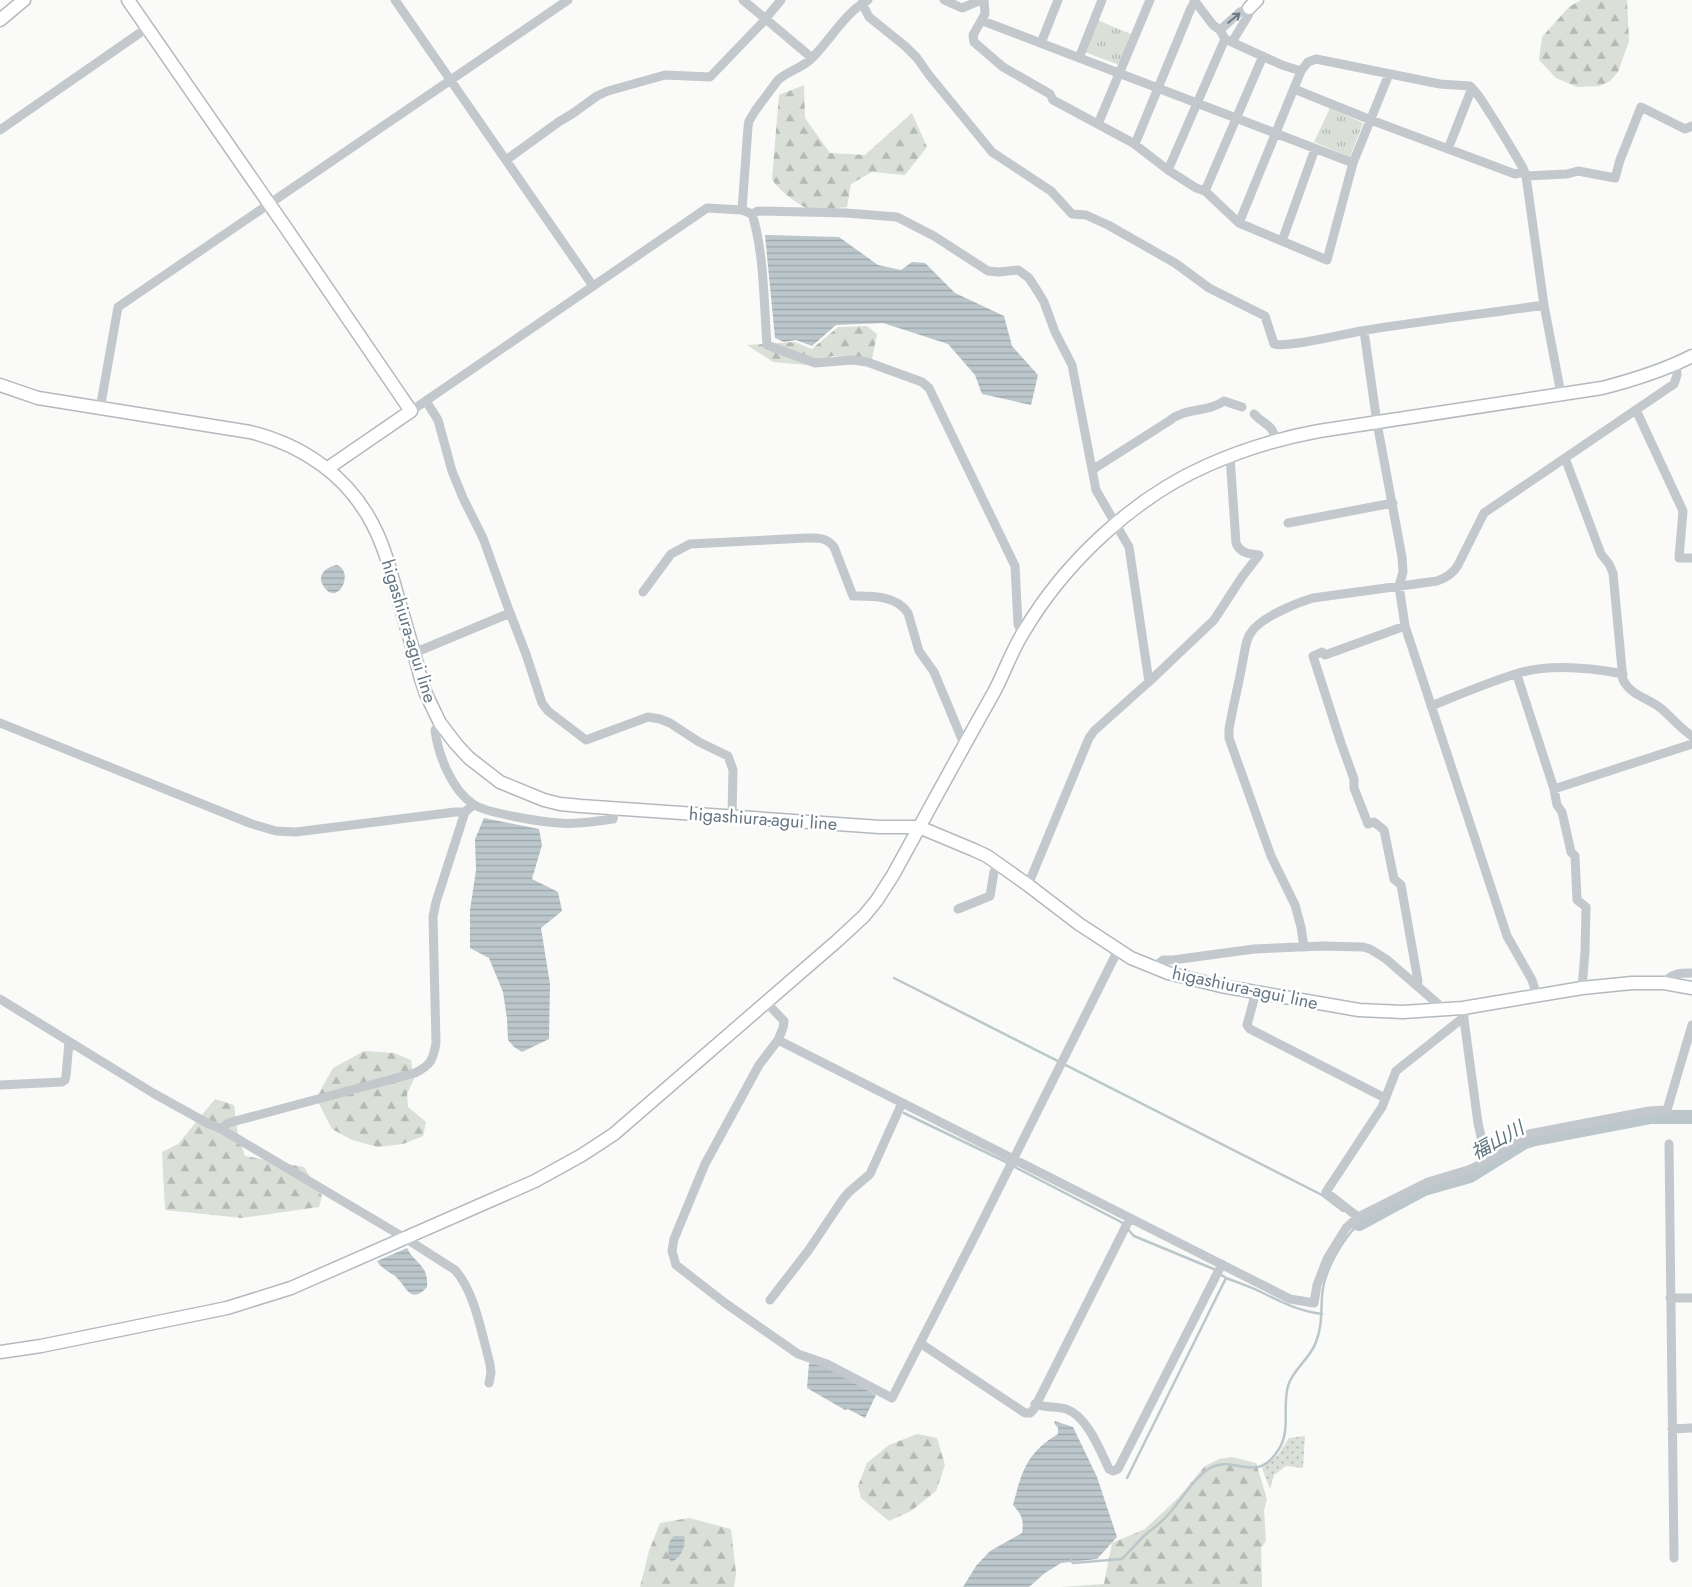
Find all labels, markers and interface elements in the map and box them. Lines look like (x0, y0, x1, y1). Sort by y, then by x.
one-way arrow (1227, 12, 1240, 23)
street label: higashiura-agui line (375, 556, 443, 706)
street label: higashiura-agui line (688, 801, 838, 837)
street label: higashiura-agui line (1170, 960, 1320, 1016)
water label: 福山川 (1466, 1114, 1530, 1166)

